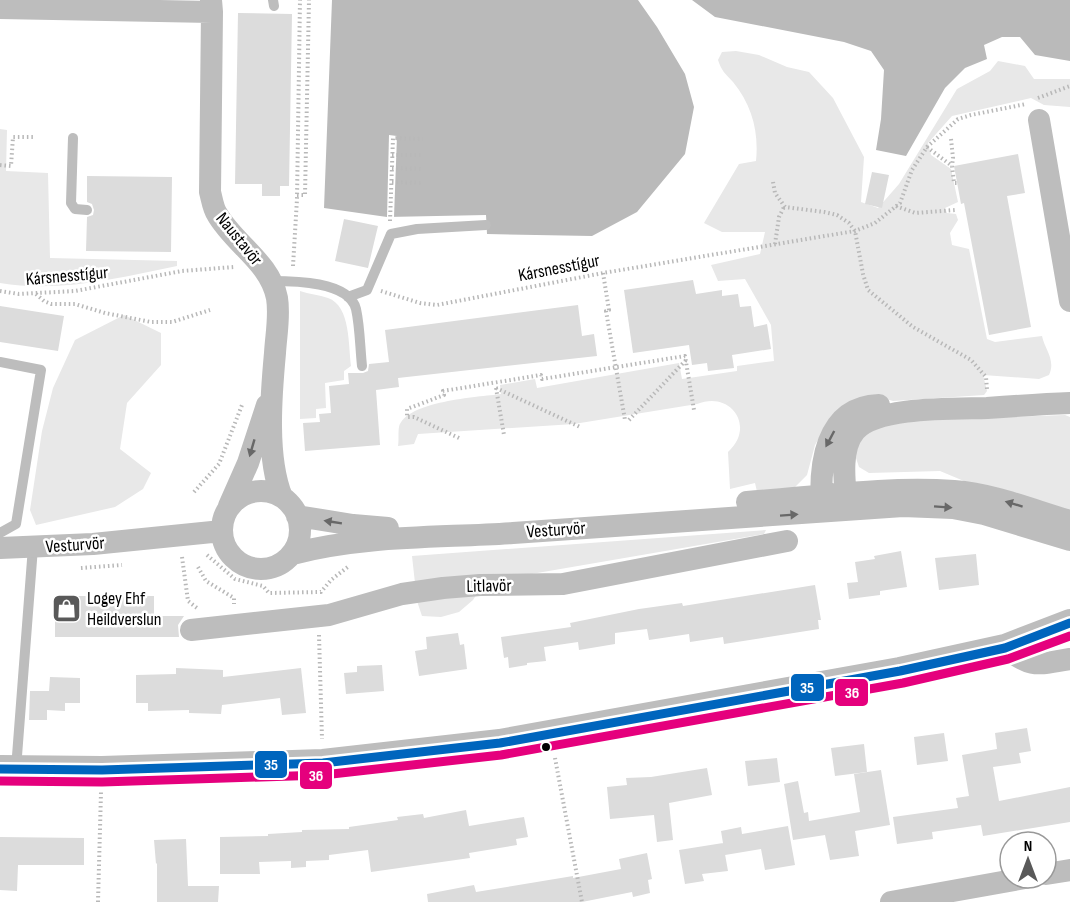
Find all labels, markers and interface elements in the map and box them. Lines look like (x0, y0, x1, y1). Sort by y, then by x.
street label: Naustavör (211, 208, 267, 270)
street label: Kársnesstígur (516, 250, 602, 286)
street label: Kársnesstígur (25, 262, 109, 290)
one-way arrow (826, 430, 835, 447)
one-way arrow (247, 439, 256, 457)
one-way arrow (1005, 499, 1023, 508)
one-way arrow (933, 503, 952, 512)
one-way arrow (780, 510, 799, 519)
one-way arrow (323, 517, 342, 526)
street label: Vesturvör (526, 517, 586, 543)
street label: Vesturvör (45, 532, 105, 558)
street label: Litlavör (466, 575, 512, 597)
place label: Logey Ehf Heildverslun (87, 588, 162, 630)
shop icon: Logey Ehf Heildverslun (50, 592, 82, 624)
line badge: 35 (790, 673, 825, 702)
line badge: 36 (834, 678, 869, 707)
text: 35 (800, 679, 814, 698)
text: 36 (845, 684, 859, 703)
unlabelled marker (540, 741, 552, 753)
line badge: 35 (254, 750, 288, 779)
text: 35 (264, 756, 278, 775)
line badge: 36 (299, 761, 333, 790)
text: 36 (309, 767, 323, 786)
north arrow (998, 830, 1058, 890)
text: N (1024, 837, 1032, 856)

